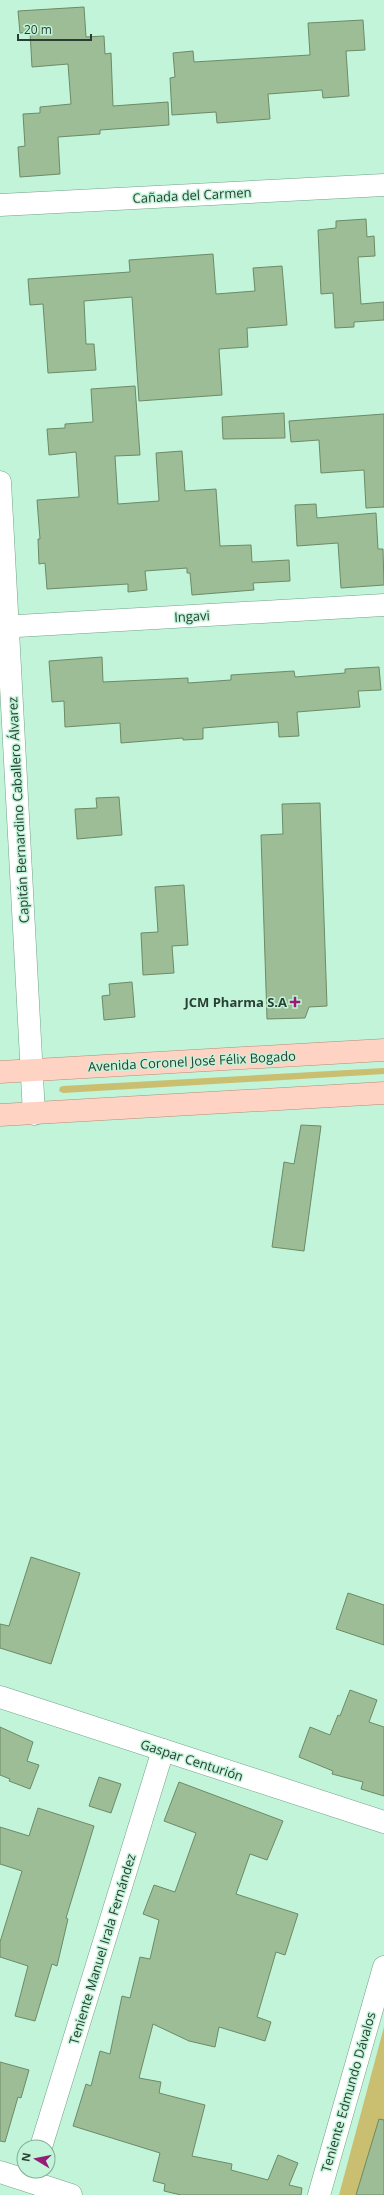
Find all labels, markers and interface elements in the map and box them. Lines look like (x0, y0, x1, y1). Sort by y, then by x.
scale bar (18, 16, 91, 42)
text: 20 m (24, 21, 52, 38)
street label: Cañada del Carmen (132, 183, 252, 207)
street label: Ingavi (174, 606, 210, 626)
street label: Capitán Bernardino Caballero Álvarez (3, 696, 33, 924)
place label: JCM Pharma S.A (183, 993, 287, 1011)
marker: JCM Pharma S.A (290, 997, 300, 1007)
street label: Avenida Coronel José Félix Bogado (88, 1047, 297, 1075)
street label: Gaspar Centurión (138, 1735, 246, 1785)
street label: Teniente Manuel Irala Fernández (64, 1851, 140, 2047)
street label: Teniente Edmundo Dávalos (316, 2010, 380, 2174)
north arrow (16, 2139, 56, 2179)
text: N (17, 2151, 34, 2163)

